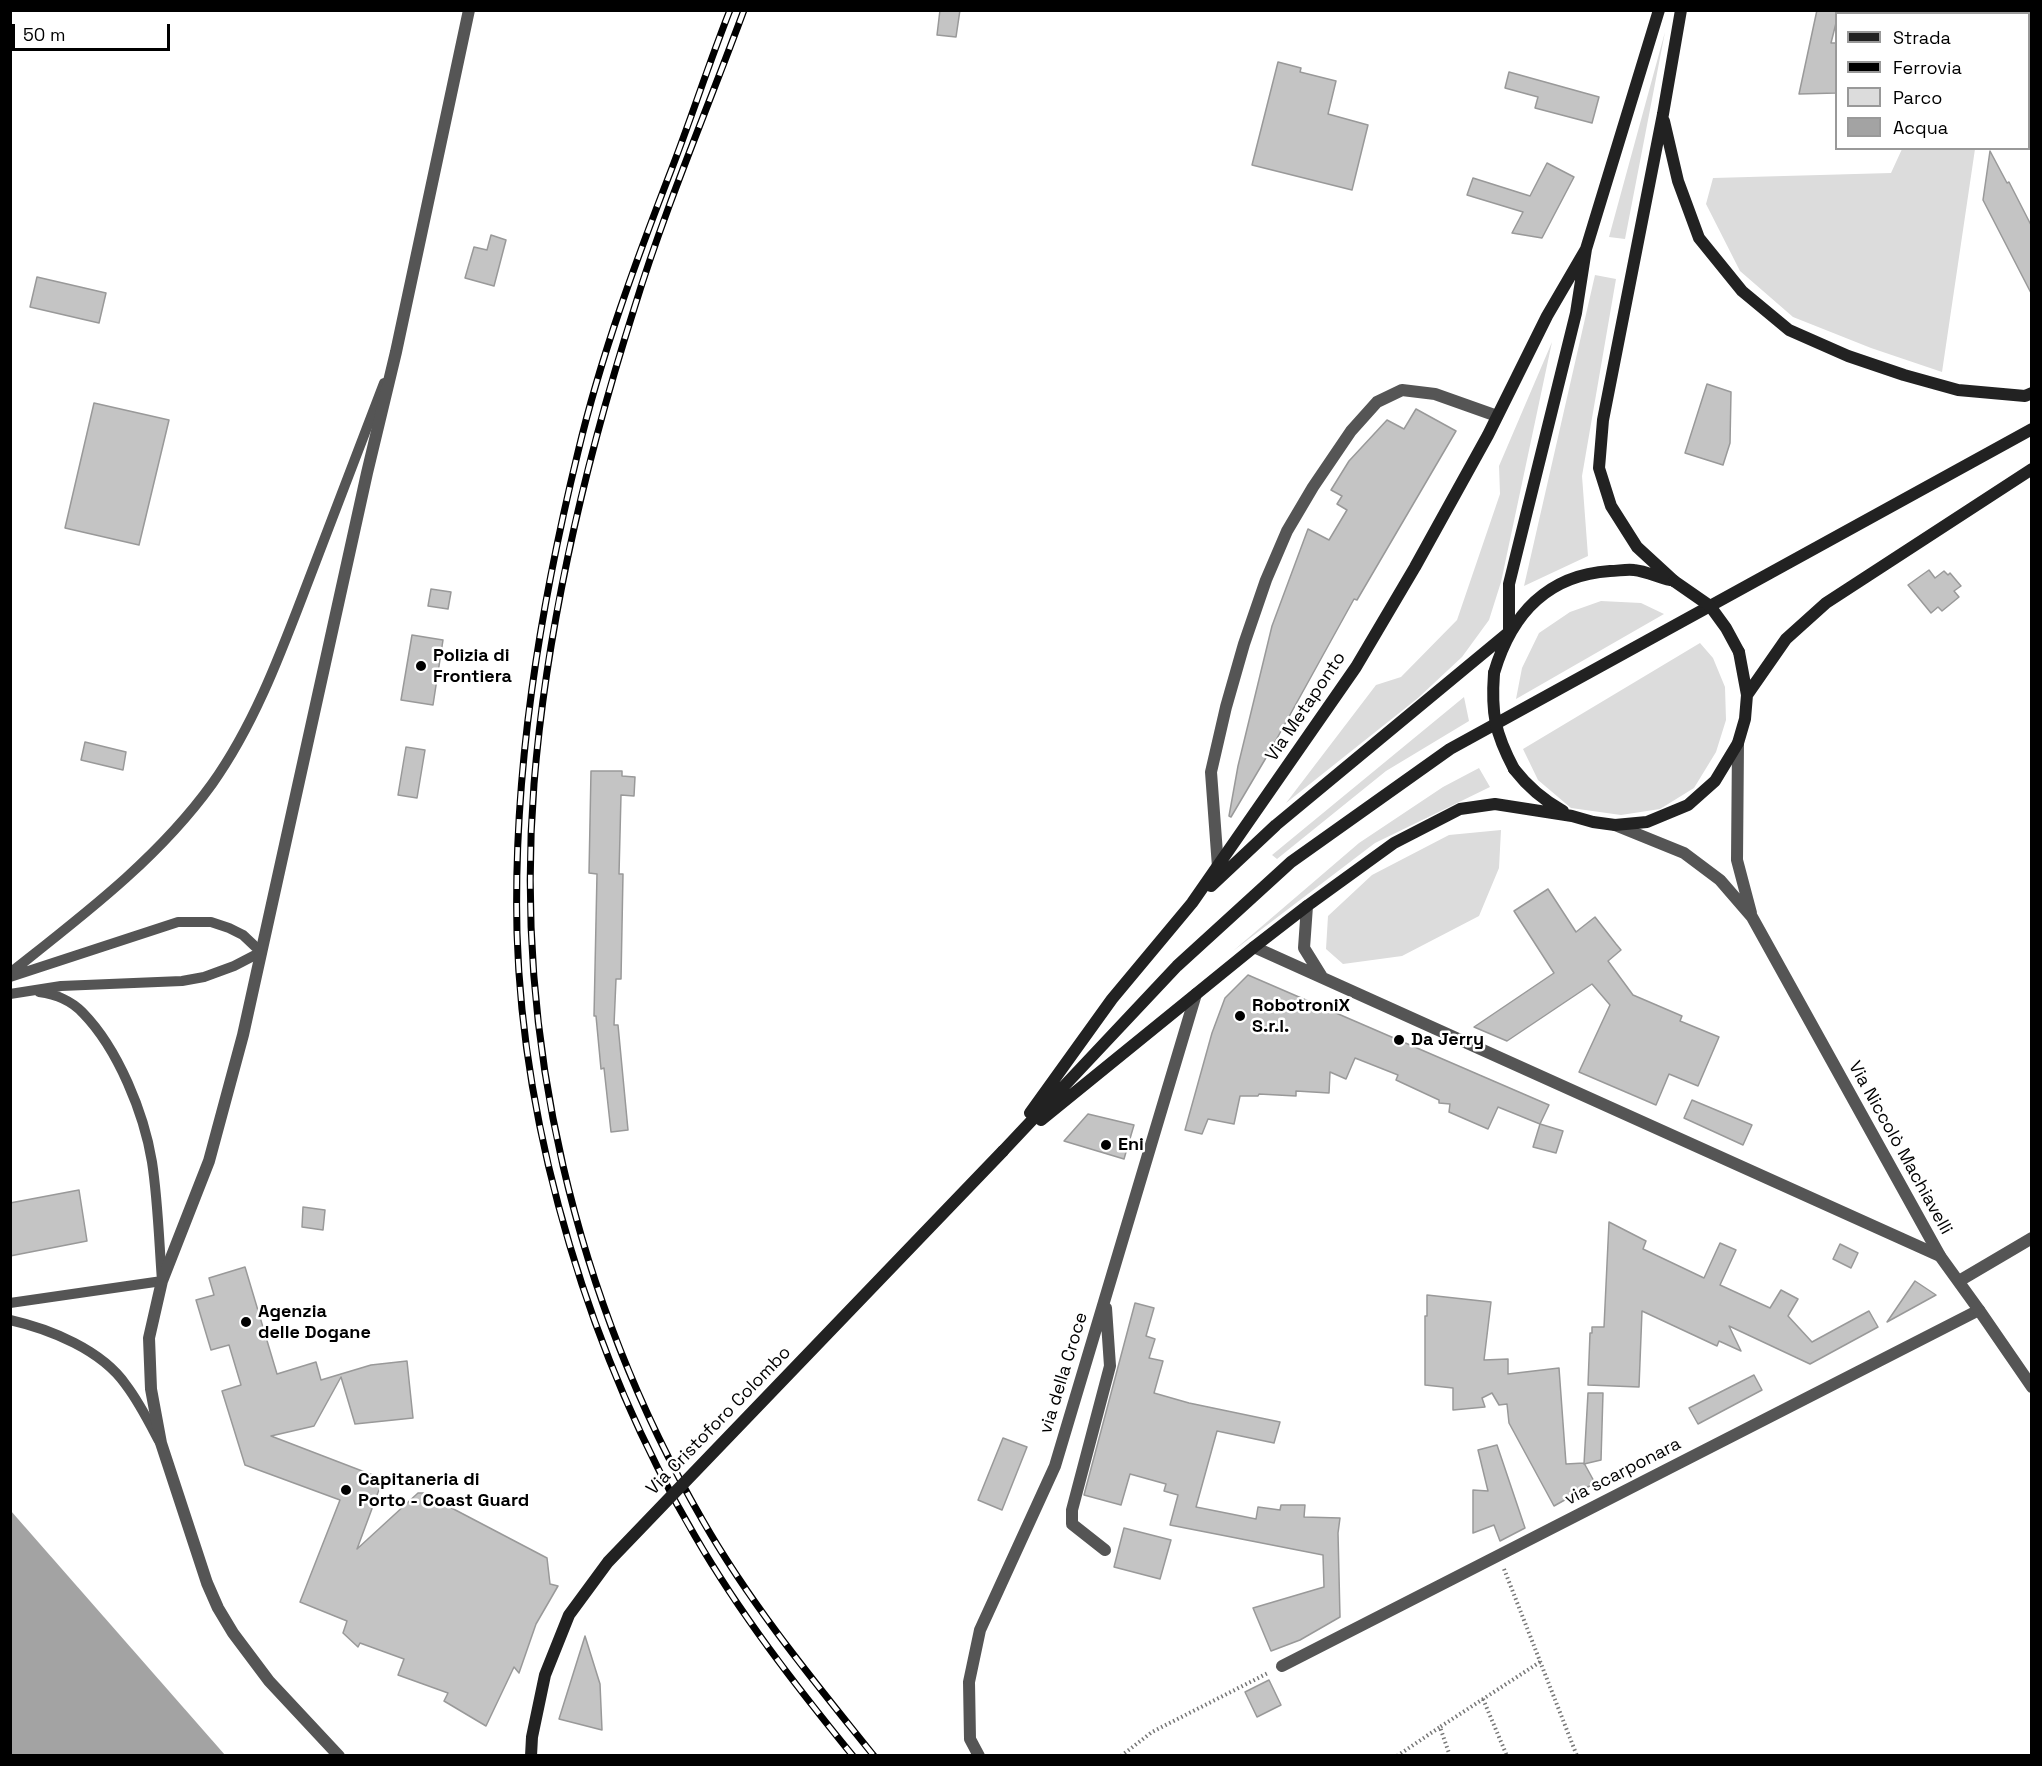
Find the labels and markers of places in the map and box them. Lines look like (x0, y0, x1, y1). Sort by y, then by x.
place label: Polizia di Frontiera (433, 645, 512, 688)
marker: Polizia di Frontiera (414, 659, 428, 673)
place label: RobotroniX S.r.l. (1252, 995, 1350, 1038)
marker: RobotroniX S.r.l. (1233, 1009, 1247, 1023)
place label: Da Jerry (1411, 1029, 1484, 1051)
marker: Da Jerry (1392, 1033, 1406, 1047)
place label: Eni (1118, 1134, 1144, 1156)
marker: Eni (1099, 1138, 1113, 1152)
place label: Agenzia delle Dogane (258, 1301, 371, 1344)
marker: Agenzia delle Dogane (239, 1315, 253, 1329)
place label: Capitaneria di Porto - Coast Guard (358, 1469, 529, 1512)
marker: Capitaneria di Porto - Coast Guard (339, 1483, 353, 1497)

